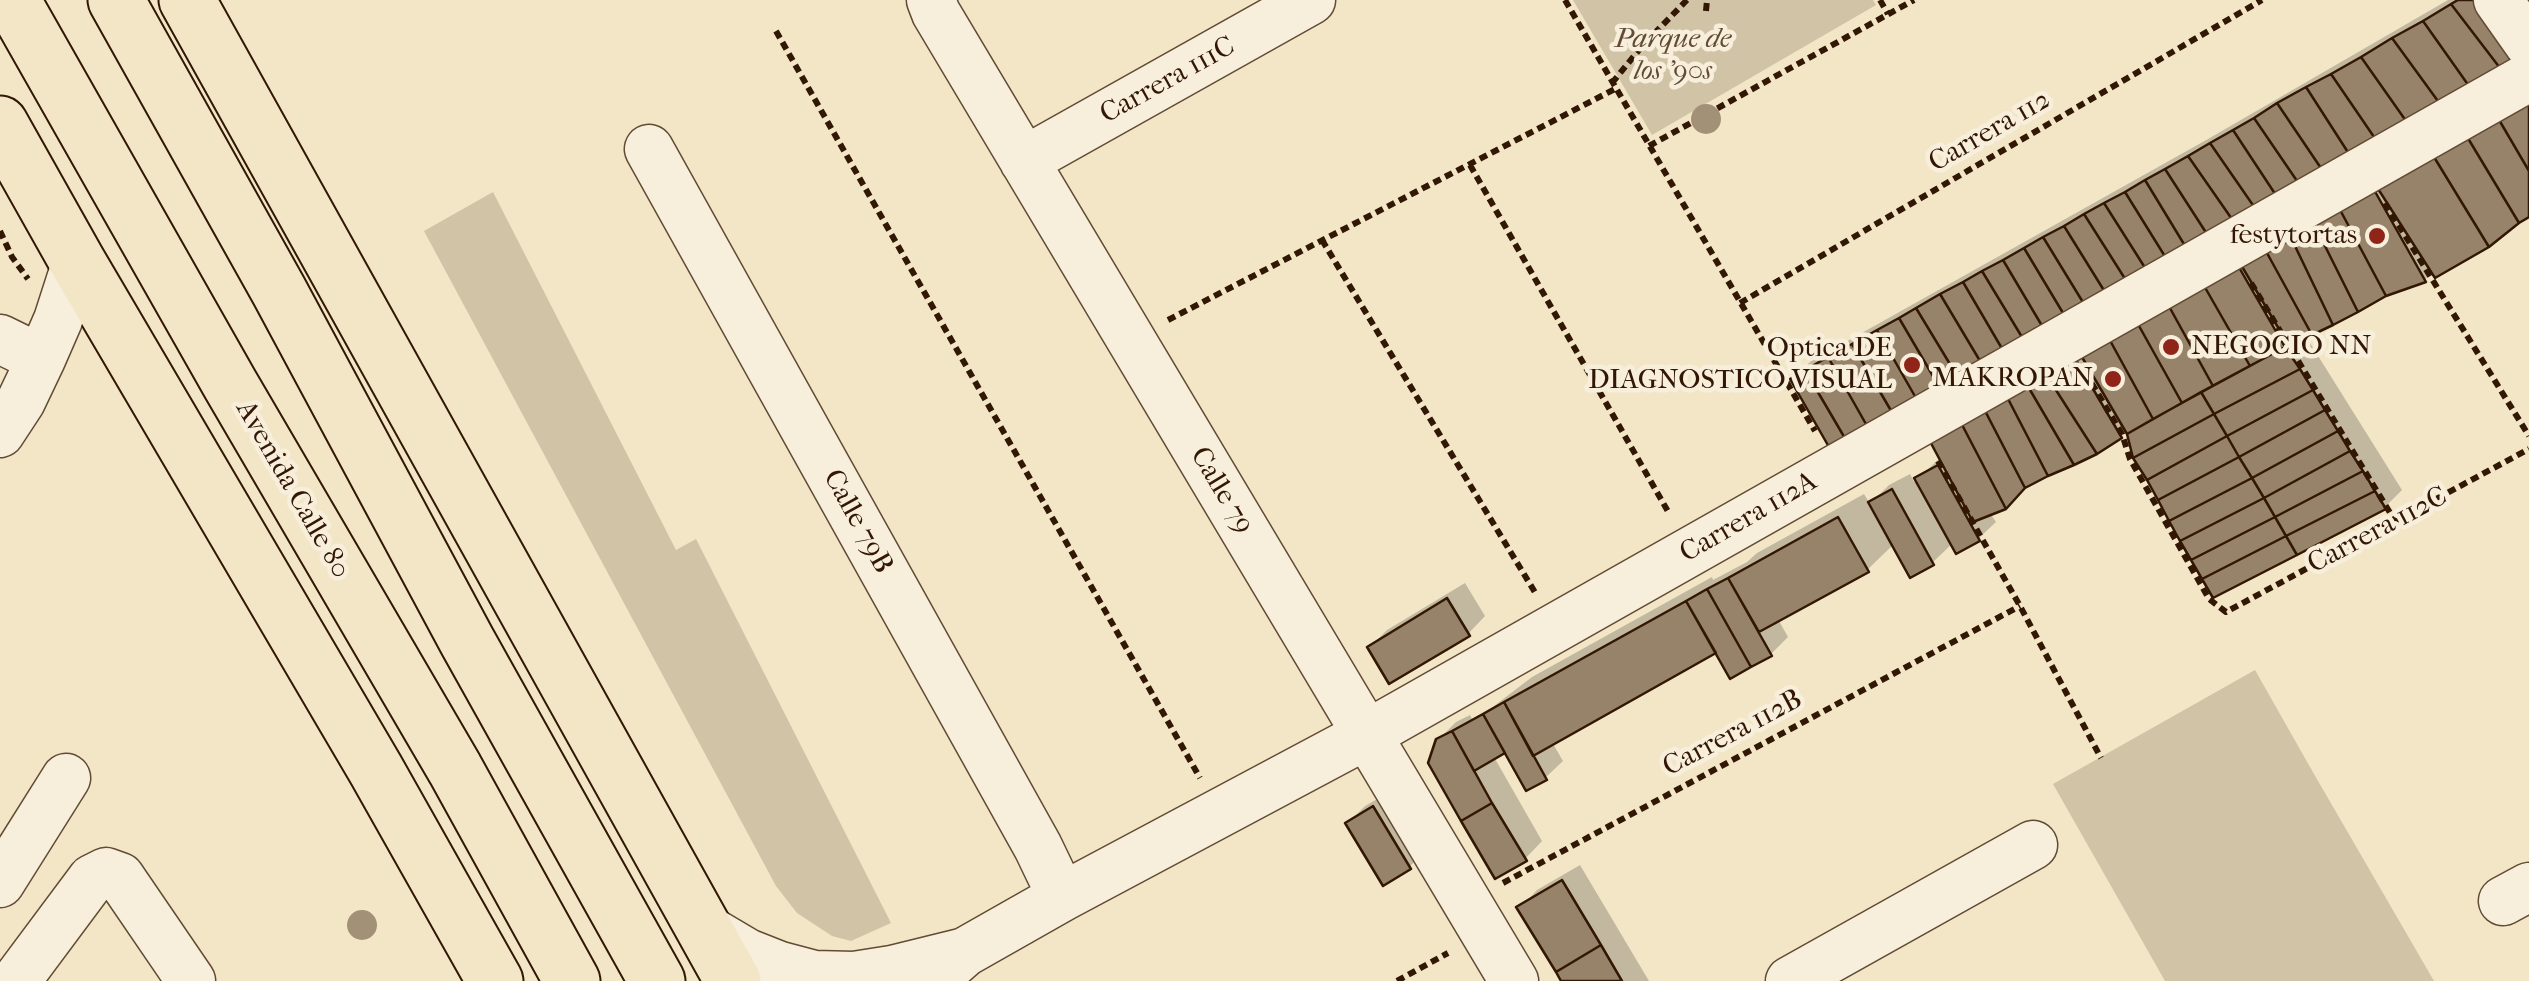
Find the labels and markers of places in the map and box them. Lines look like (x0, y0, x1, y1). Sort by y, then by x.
place label: festytortas (2230, 219, 2357, 253)
marker: festytortas (2366, 225, 2388, 247)
place label: NEGOCIO NN (2191, 330, 2371, 364)
place label: Optica DE DIAGNOSTICO VISUAL (1588, 332, 1892, 398)
marker: NEGOCIO NN (2160, 336, 2182, 358)
marker: Optica DE DIAGNOSTICO VISUAL (1901, 354, 1923, 376)
place label: MAKROPAN (1932, 362, 2093, 396)
marker: MAKROPAN (2102, 368, 2124, 390)

